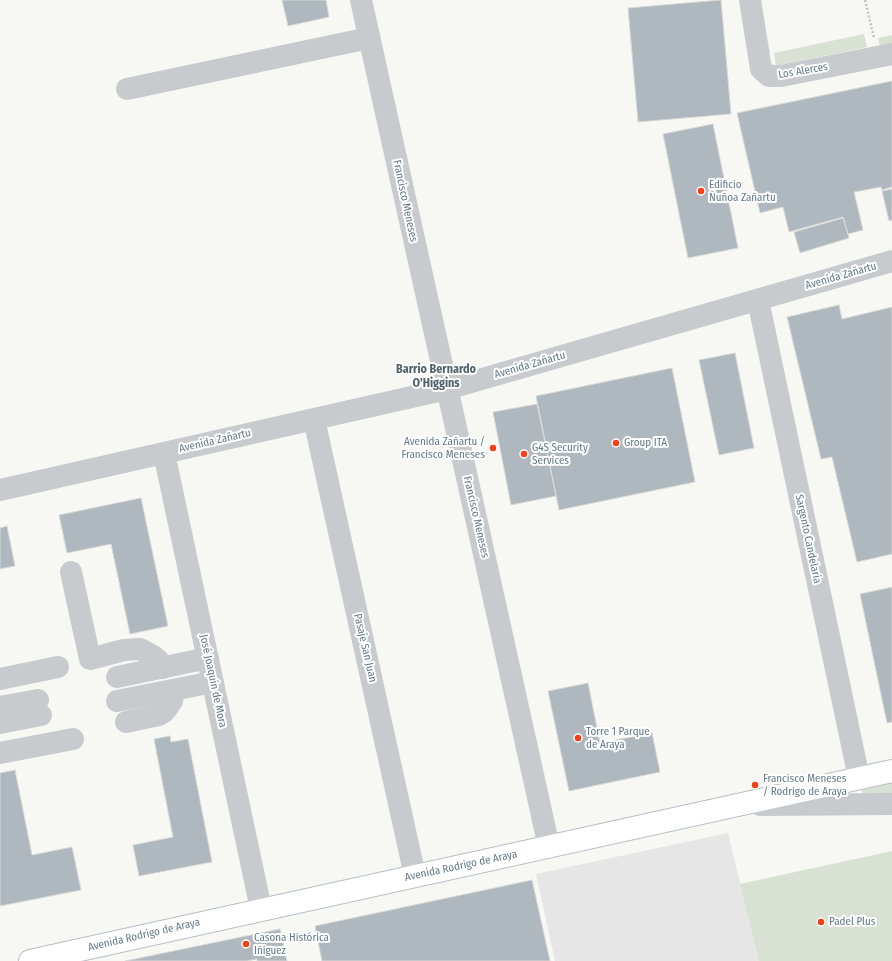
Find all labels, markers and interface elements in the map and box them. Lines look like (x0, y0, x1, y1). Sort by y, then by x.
street label: Los Alerces (777, 60, 829, 82)
street label: Francisco Meneses (390, 159, 420, 243)
place label: Edificio Ñuñoa Zañartu (709, 178, 776, 204)
marker: Edificio Ñuñoa Zañartu (696, 186, 706, 196)
street label: Avenida Zañartu (804, 260, 878, 292)
street label: Avenida Zañartu (493, 349, 567, 381)
district label: Barrio Bernardo O'Higgins (396, 363, 476, 391)
street label: Avenida Zañartu (178, 426, 252, 456)
place label: Avenida Zañartu / Francisco Meneses (402, 435, 485, 461)
place label: Group ITA (624, 436, 667, 450)
marker: Group ITA (611, 438, 621, 448)
place label: G4S Security Services (532, 441, 588, 467)
marker: Avenida Zañartu / Francisco Meneses (488, 443, 498, 453)
marker: G4S Security Services (519, 449, 529, 459)
street label: Francisco Meneses (460, 475, 492, 559)
street label: Sargento Candelaria (792, 493, 824, 585)
street label: Pasaje San Juan (351, 612, 379, 684)
street label: José Joaquín de Mora (197, 633, 229, 729)
place label: Torre 1 Parque de Araya (586, 725, 650, 751)
marker: Torre 1 Parque de Araya (573, 733, 583, 743)
place label: Francisco Meneses / Rodrigo de Araya (763, 772, 847, 798)
marker: Francisco Meneses / Rodrigo de Araya (750, 780, 760, 790)
street label: Avenida Rodrigo de Araya (404, 848, 518, 884)
place label: Padel Plus (829, 915, 875, 929)
street label: Avenida Rodrigo de Araya (87, 916, 201, 954)
marker: Padel Plus (816, 917, 826, 927)
place label: Casona Histórica Iñiguez (254, 931, 329, 957)
marker: Casona Histórica Iñiguez (241, 939, 251, 949)

